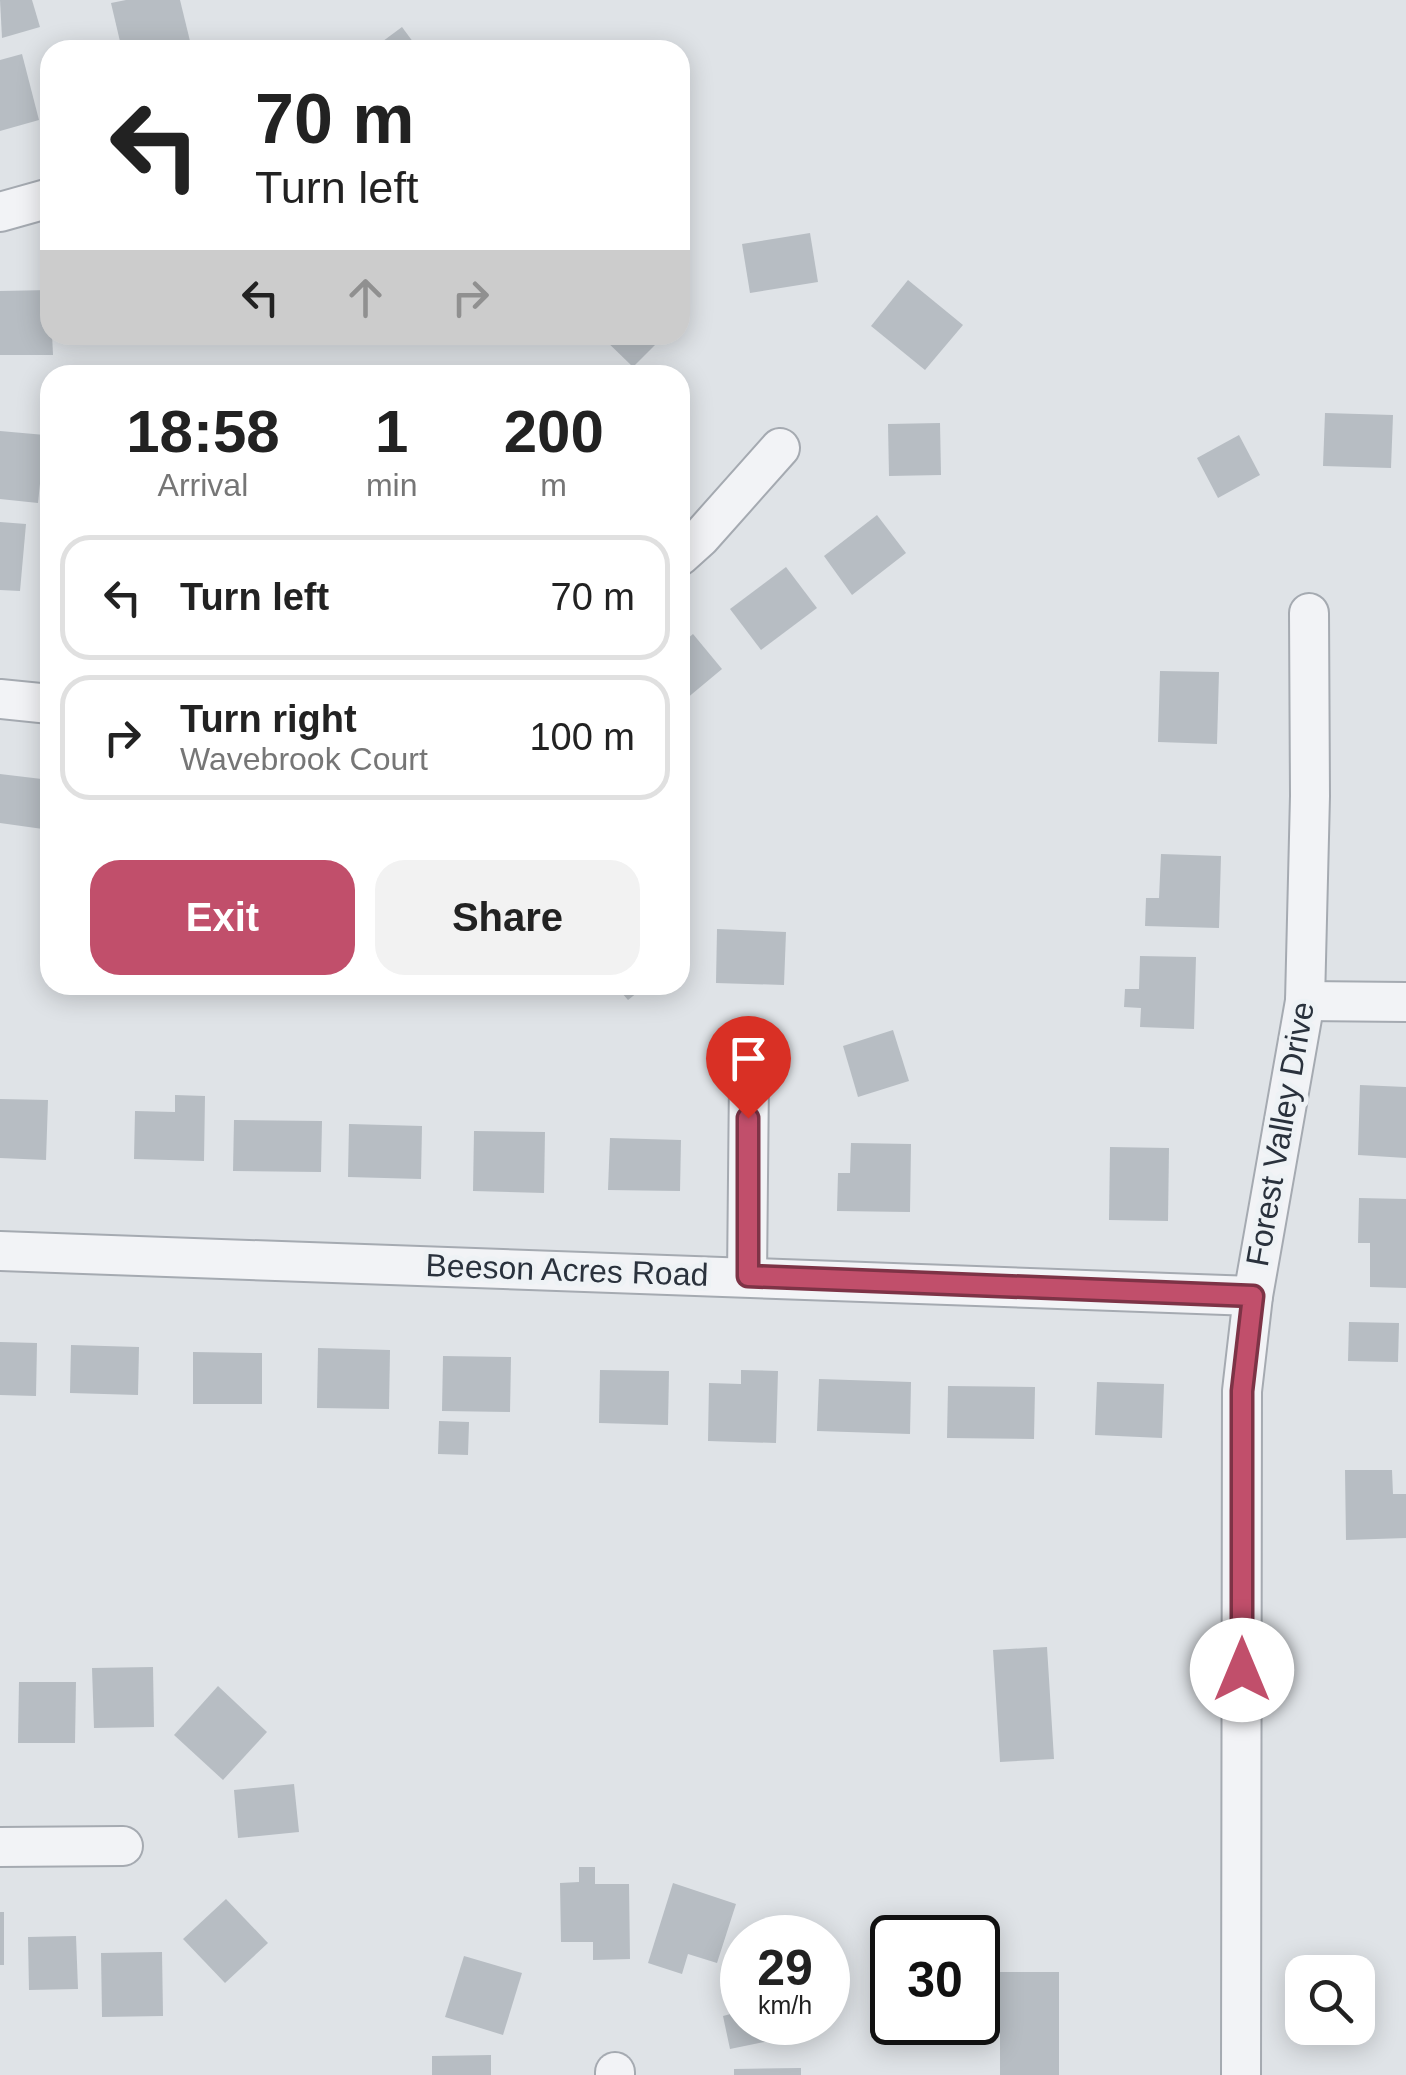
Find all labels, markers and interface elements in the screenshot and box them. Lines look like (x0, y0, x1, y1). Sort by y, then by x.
icon: left (90, 80, 220, 210)
text: 70 m (255, 80, 415, 158)
text: Turn left (255, 162, 418, 213)
icon: left (233, 270, 288, 325)
icon: ahead (338, 270, 393, 325)
icon: right (443, 270, 498, 325)
text: 18:58 (126, 398, 280, 465)
text: 1 (375, 398, 408, 465)
text: 200 (504, 398, 604, 465)
text: Arrival (158, 467, 248, 503)
text: min (366, 467, 417, 503)
text: m (540, 467, 567, 503)
icon: left (95, 570, 150, 625)
text: Turn left (180, 576, 329, 618)
text: 70 m (551, 576, 635, 618)
text: Turn right (180, 698, 357, 740)
icon: right (95, 710, 150, 765)
text: 100 m (529, 716, 635, 758)
text: Wavebrook Court (180, 741, 428, 777)
button: Exit (90, 860, 355, 975)
button: Share (375, 860, 640, 975)
street label: Forest Valley Drive (1239, 999, 1321, 1269)
pin (706, 1016, 791, 1119)
icon: arrive (721, 1031, 776, 1086)
street label: Beeson Acres Road (425, 1247, 709, 1293)
position arrow (1190, 1618, 1294, 1722)
speed limit sign: 30 (870, 1915, 1000, 2045)
text: 29 (757, 1940, 813, 1996)
map controls (1285, 1955, 1375, 2045)
button: search (1285, 1955, 1375, 2045)
text: km/h (758, 1991, 812, 2019)

